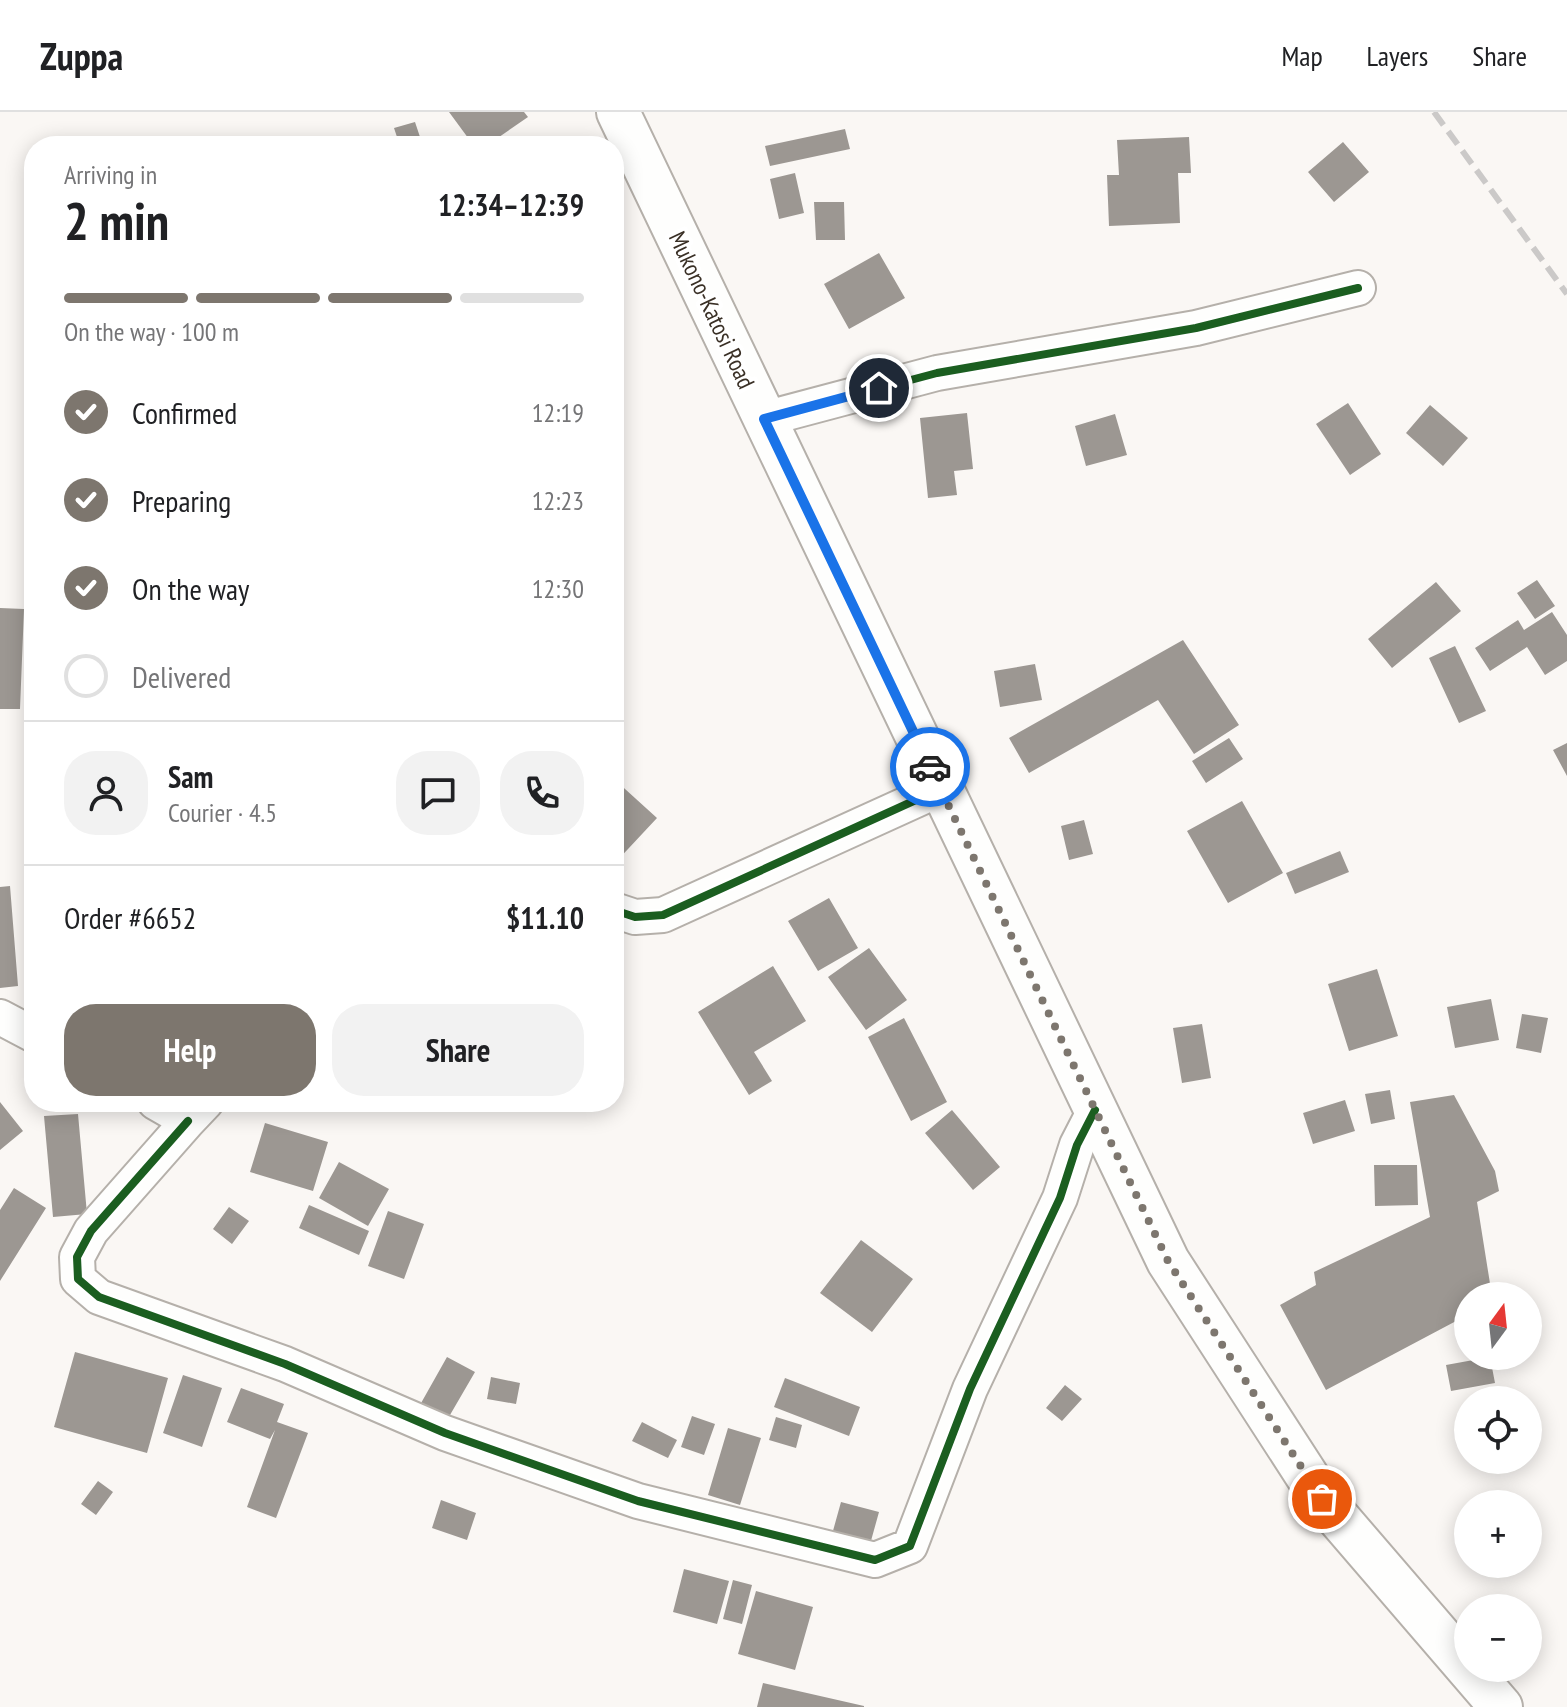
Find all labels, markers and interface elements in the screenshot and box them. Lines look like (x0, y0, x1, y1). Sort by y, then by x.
text: Zuppa (40, 31, 123, 80)
text: Map (1281, 37, 1323, 74)
text: Layers (1367, 37, 1428, 74)
text: Share (1472, 37, 1527, 74)
text: Arriving in (64, 158, 157, 191)
text: 12:34–12:39 (438, 185, 584, 224)
text: 2 min (64, 187, 169, 254)
street label: Mukono-Katosi Road (662, 226, 762, 394)
text: On the way · 100 m (64, 315, 239, 348)
pin (845, 354, 913, 422)
icon: home (857, 366, 901, 410)
icon: check (64, 390, 108, 434)
text: Confirmed (132, 393, 237, 432)
text: 12:19 (532, 396, 584, 429)
icon: check (64, 478, 108, 522)
text: Preparing (132, 481, 231, 520)
text: 12:23 (532, 484, 584, 517)
icon: check (64, 566, 108, 610)
text: On the way (132, 569, 249, 608)
text: 12:30 (532, 572, 584, 605)
text: Delivered (132, 657, 231, 696)
courier (890, 727, 970, 807)
icon: car (908, 745, 952, 789)
button: person (64, 751, 148, 835)
button: chat (396, 751, 480, 835)
button: phone (500, 751, 584, 835)
text: Sam (168, 757, 213, 796)
text: Courier · 4.5 (168, 796, 277, 829)
text: Order #6652 (64, 898, 196, 937)
text: $11.10 (506, 898, 584, 937)
button: Help (64, 1004, 316, 1096)
button: Share (332, 1004, 584, 1096)
north arrow (1454, 1282, 1542, 1370)
map controls (1454, 1282, 1542, 1682)
button: locate (1454, 1386, 1542, 1474)
pin (1288, 1465, 1356, 1533)
icon: bag (1300, 1477, 1344, 1521)
button: + (1454, 1490, 1542, 1578)
button: − (1454, 1594, 1542, 1682)

